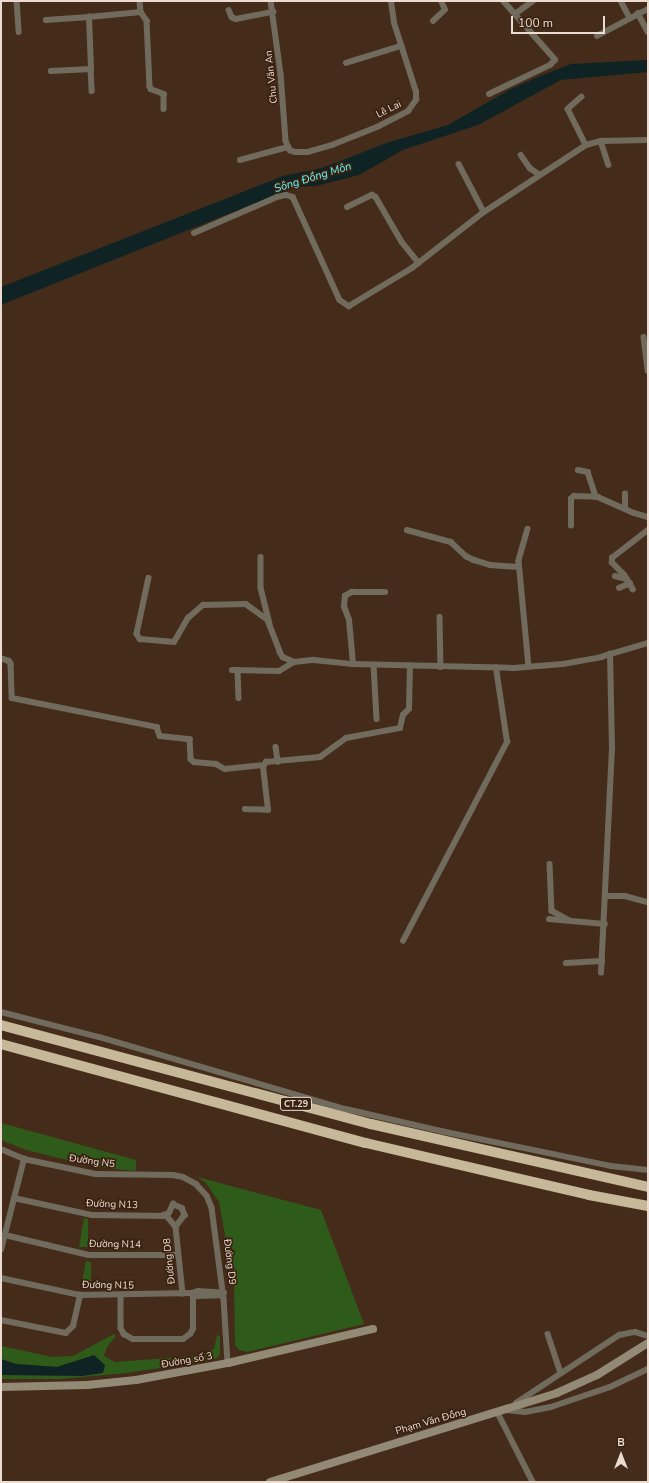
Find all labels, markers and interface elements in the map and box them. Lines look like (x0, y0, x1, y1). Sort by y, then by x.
scale bar (513, 8, 607, 34)
text: 100 m (518, 15, 553, 31)
street label: Chu Văn An (263, 50, 281, 104)
street label: Lê Lai (375, 99, 403, 121)
water label: Sông Đồng Môn (273, 160, 353, 196)
road number: CT.29 (279, 1097, 313, 1111)
street label: Đường N5 (68, 1153, 116, 1171)
street label: Đường N13 (86, 1198, 138, 1212)
street label: Đường D8 (162, 1237, 178, 1285)
street label: Đường D9 (220, 1238, 238, 1286)
street label: Đường N14 (89, 1239, 141, 1251)
street label: Đường N15 (82, 1280, 134, 1292)
street label: Đường số 3 (161, 1351, 213, 1371)
street label: Phạm Văn Đồng (394, 1406, 468, 1438)
north arrow (601, 1435, 641, 1475)
text: B (617, 1435, 625, 1450)

